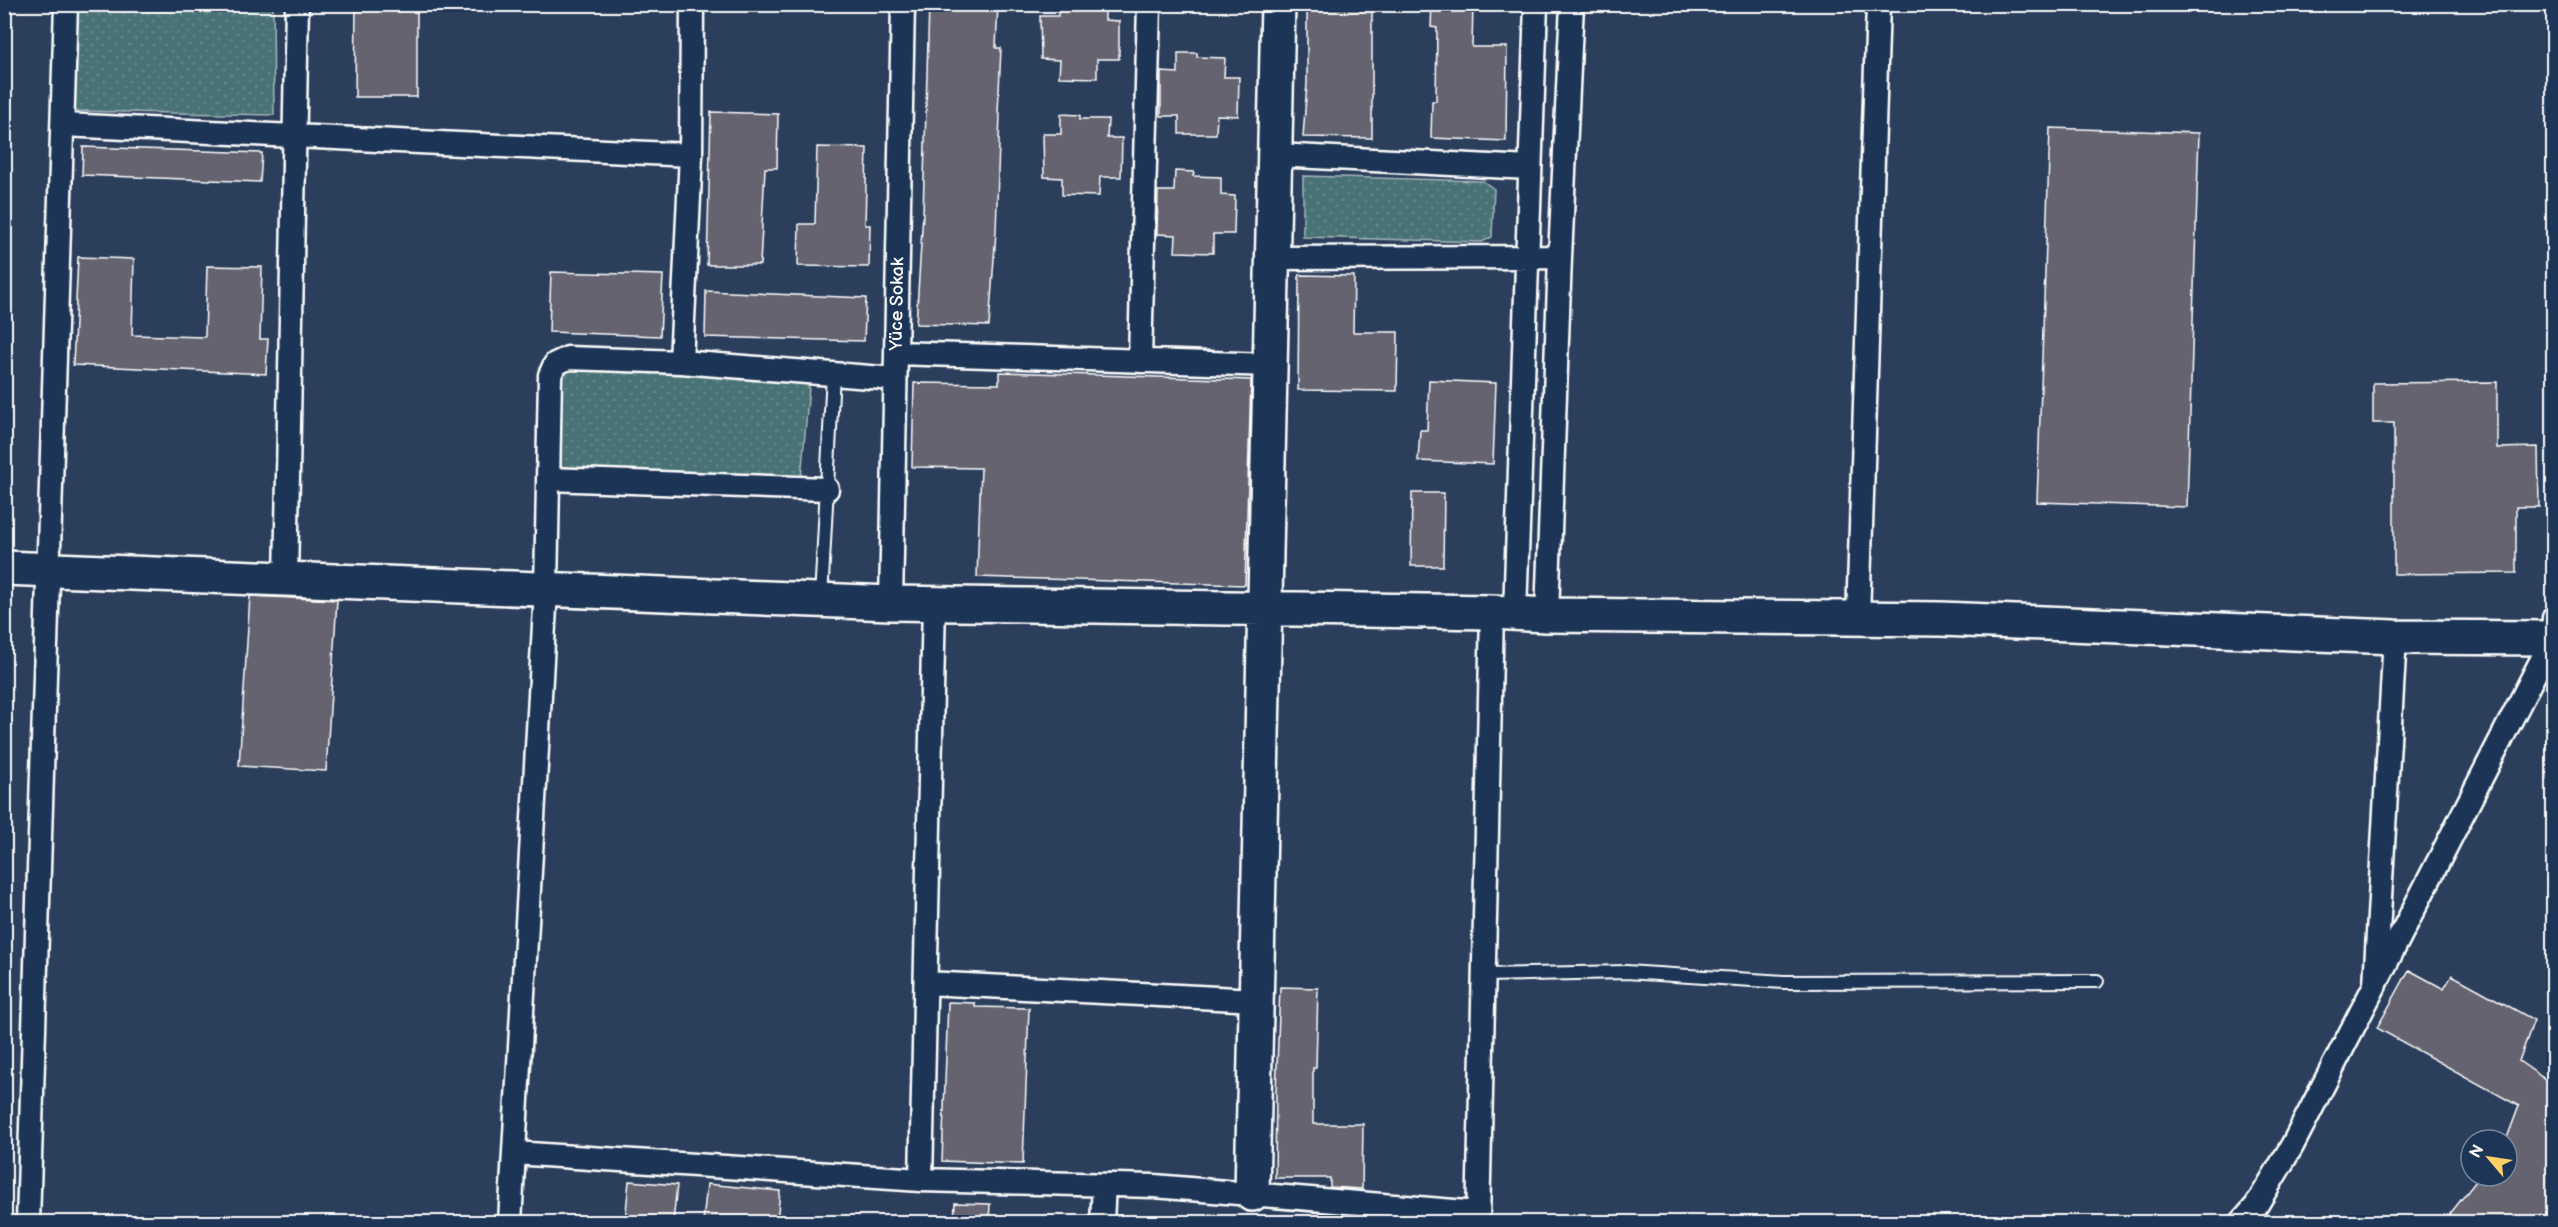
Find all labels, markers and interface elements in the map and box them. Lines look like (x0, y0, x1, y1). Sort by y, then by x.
street label: Yüce Sokak (886, 257, 908, 352)
north arrow (2459, 1128, 2519, 1188)
text: N (2466, 1142, 2488, 1161)

